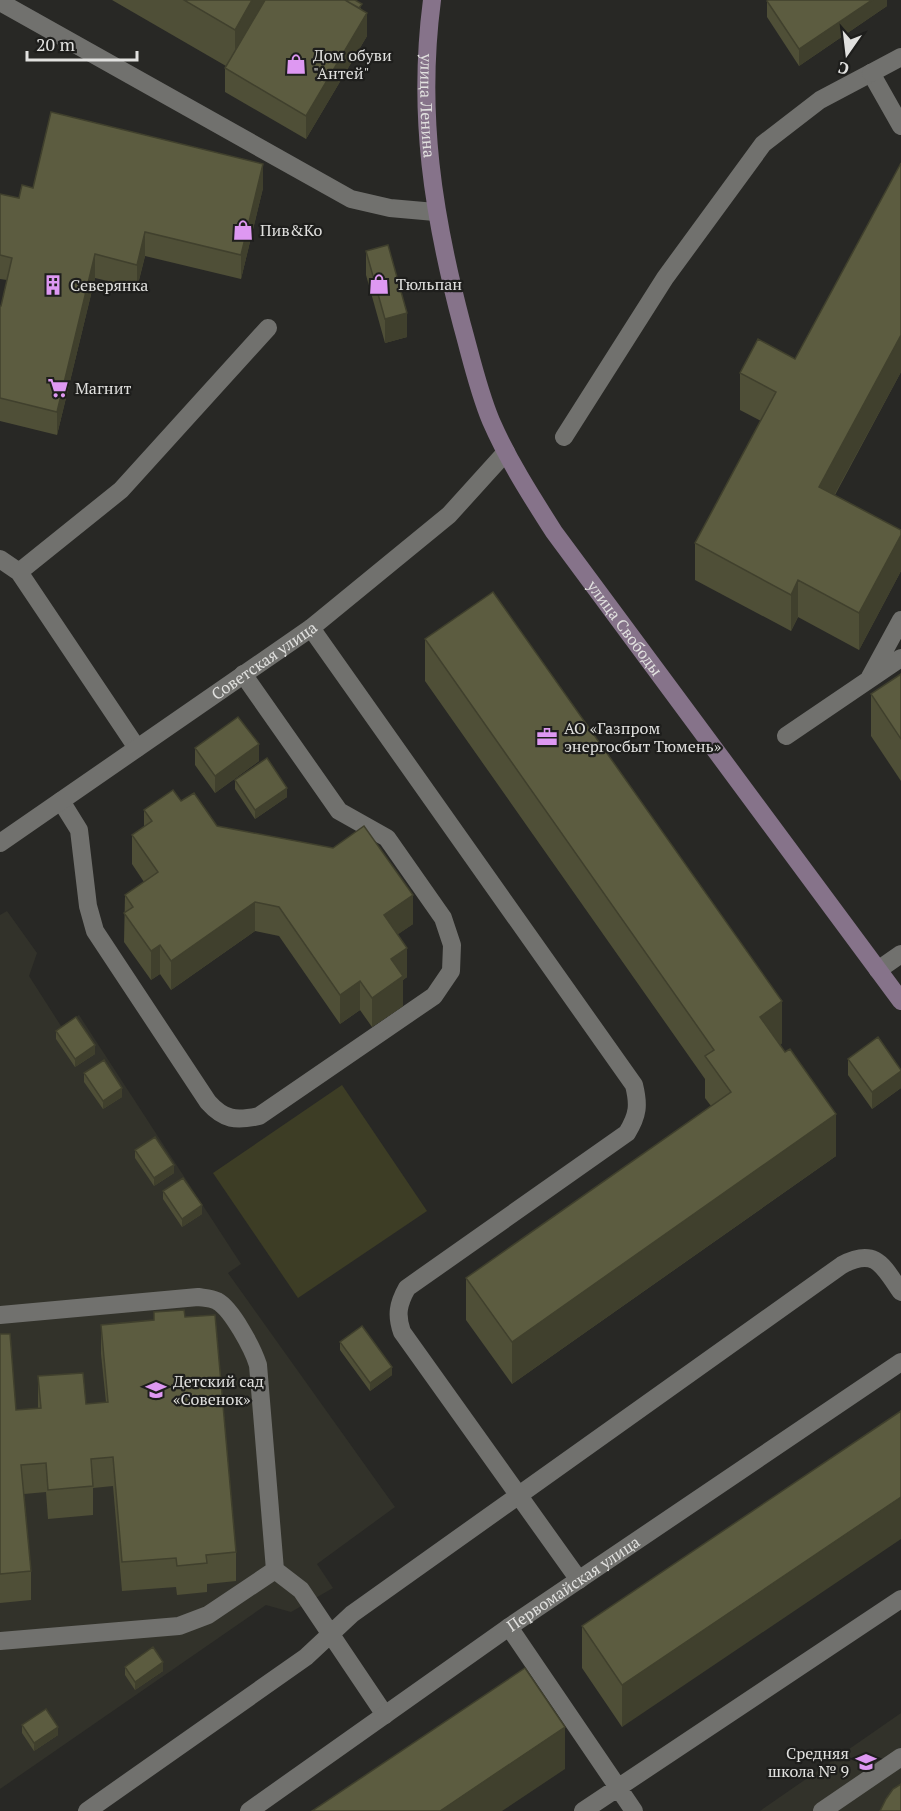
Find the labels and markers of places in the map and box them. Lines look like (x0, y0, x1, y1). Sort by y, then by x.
place label: Дом обуви "Антей" (313, 44, 392, 84)
shop icon: Дом обуви "Антей" (284, 52, 308, 76)
shop icon: Пив&Ко (231, 218, 255, 242)
place label: Пив&Ко (260, 219, 322, 241)
shop icon: Тюльпан (367, 272, 391, 296)
building icon: Северянка (41, 273, 65, 297)
place label: Тюльпан (396, 273, 462, 295)
place label: Северянка (70, 274, 148, 296)
supermarket icon: Магнит (46, 376, 70, 400)
place label: Магнит (75, 377, 131, 399)
place label: АО «Газпром энергосбыт Тюмень» (564, 717, 722, 757)
office icon: АО «Газпром энергосбыт Тюмень» (535, 725, 559, 749)
place label: Детский сад «Совенок» (173, 1370, 264, 1410)
school or university icon: Детский сад «Совенок» (144, 1378, 168, 1402)
place label: Средняя школа № 9 (768, 1742, 849, 1782)
school or university icon: Средняя школа № 9 (854, 1750, 878, 1774)

